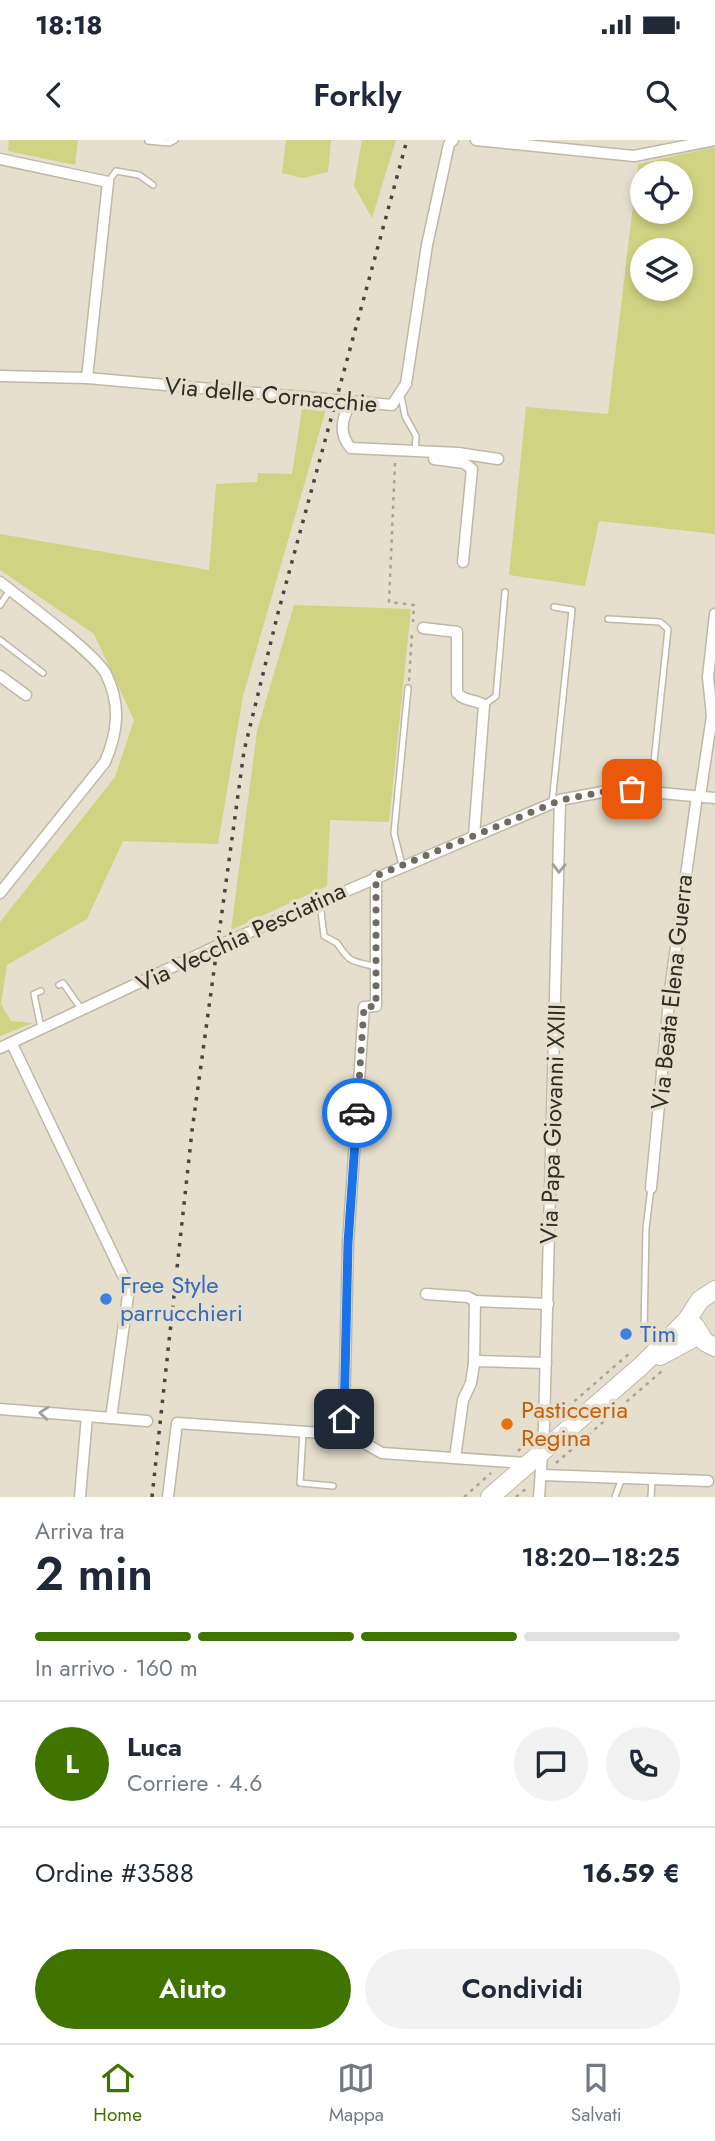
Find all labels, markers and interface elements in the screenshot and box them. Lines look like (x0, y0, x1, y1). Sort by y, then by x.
text: 18:18 (35, 6, 102, 44)
text: Forkly (313, 72, 402, 118)
icon: back (35, 76, 73, 114)
icon: search (642, 76, 680, 114)
map controls (630, 161, 693, 301)
button: locate (630, 161, 693, 224)
button: layers (630, 238, 693, 301)
street label: Via delle Cornacchie (163, 368, 379, 421)
pin (602, 759, 662, 819)
icon: bag (613, 770, 651, 808)
one-way arrow (551, 863, 567, 874)
street label: Via Beata Elena Guerra (642, 872, 701, 1111)
street label: Via Vecchia Pesciatina (130, 873, 351, 1000)
street label: Via Papa Giovanni XXIII (531, 1004, 574, 1244)
courier (322, 1078, 392, 1148)
icon: car (338, 1094, 376, 1132)
place label: Free Style parrucchieri (120, 1267, 243, 1330)
marker: Free Style parrucchieri (98, 1291, 114, 1307)
place label: Tim (640, 1316, 676, 1351)
marker: Tim (618, 1326, 634, 1342)
pin (314, 1389, 374, 1449)
place label: Pasticceria Regina (521, 1392, 628, 1455)
icon: home (325, 1400, 363, 1438)
one-way arrow (38, 1406, 49, 1421)
marker: Pasticceria Regina (499, 1416, 515, 1432)
text: Arriva tra (35, 1514, 125, 1548)
text: 18:20–18:25 (521, 1538, 680, 1576)
text: 2 min (35, 1541, 153, 1607)
text: In arrivo · 160 m (35, 1651, 198, 1685)
button: chat (514, 1727, 588, 1801)
button: phone (606, 1727, 680, 1801)
text: Luca (127, 1728, 182, 1766)
text: L (65, 1745, 79, 1783)
text: Corriere · 4.6 (127, 1766, 263, 1800)
text: Ordine #3588 (35, 1854, 194, 1892)
text: 16.59 € (582, 1854, 680, 1892)
button: Aiuto (35, 1949, 351, 2029)
button: Condividi (365, 1949, 680, 2029)
tab: Home (93, 2059, 142, 2128)
tab: Mappa (329, 2059, 384, 2128)
tab: Salvati (571, 2059, 622, 2128)

